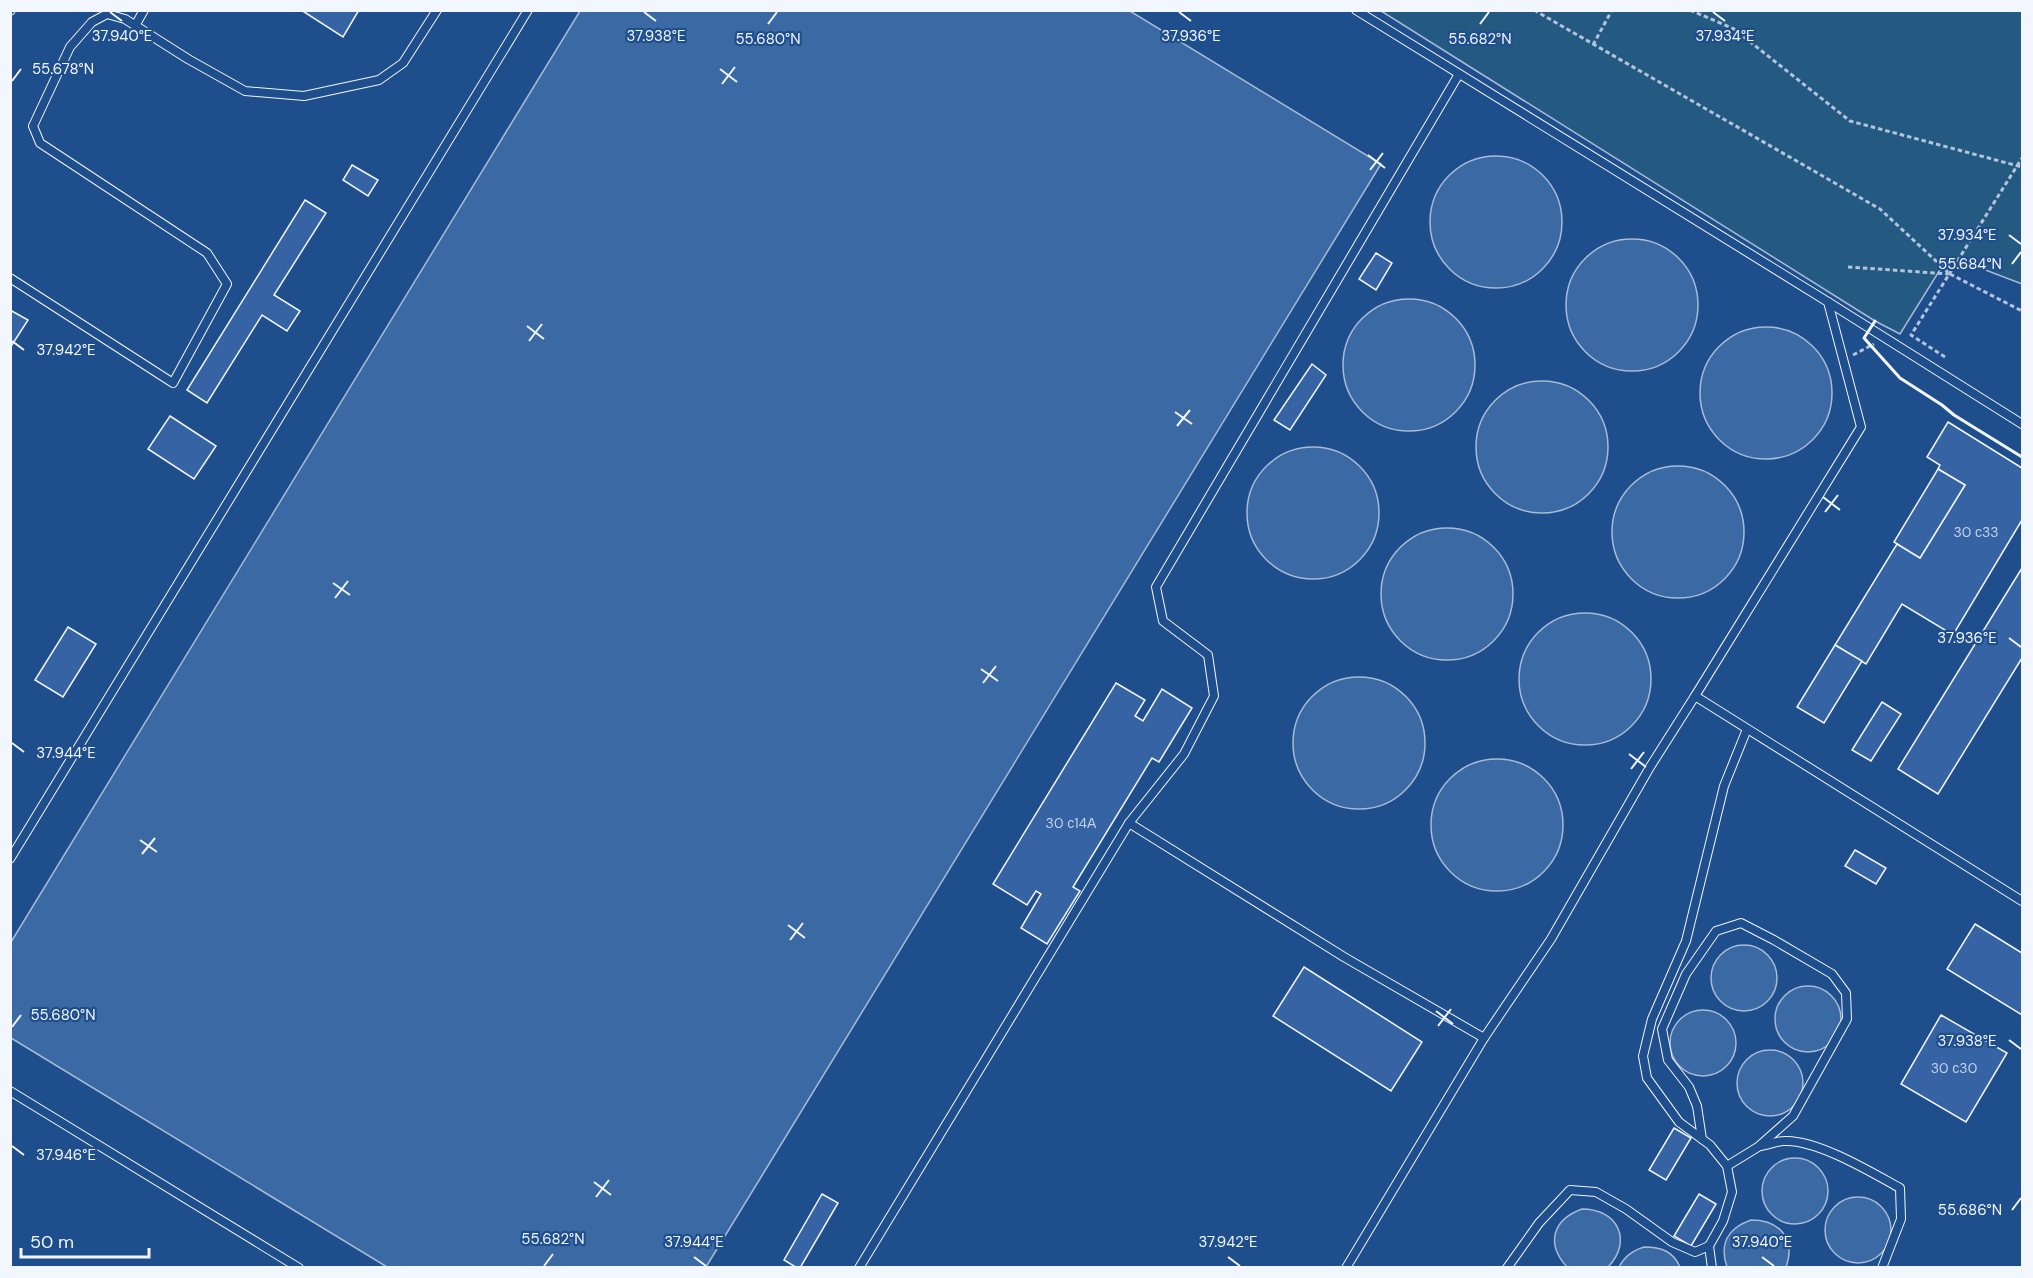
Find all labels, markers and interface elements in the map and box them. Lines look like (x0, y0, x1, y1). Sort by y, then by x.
text: 37.940°E (92, 26, 152, 46)
text: 37.938°E (626, 26, 686, 46)
text: 37.936°E (1161, 26, 1221, 46)
text: 37.934°E (1696, 26, 1755, 46)
text: 55.680°N (735, 29, 801, 49)
text: 55.682°N (1448, 29, 1512, 49)
text: 55.678°N (32, 59, 94, 79)
text: 37.934°E (1938, 225, 1997, 245)
text: 55.684°N (1938, 254, 2002, 274)
text: 37.942°E (36, 340, 96, 360)
house number: 30 с33 (1953, 523, 1999, 541)
text: 37.936°E (1937, 628, 1997, 648)
text: 37.944°E (36, 743, 96, 763)
house number: 30 с14А (1046, 814, 1097, 832)
text: 55.680°N (30, 1005, 96, 1025)
text: 37.938°E (1937, 1031, 1997, 1051)
house number: 30 с30 (1931, 1059, 1977, 1077)
text: 37.946°E (36, 1145, 96, 1165)
text: 55.686°N (1938, 1200, 2002, 1220)
scale bar (21, 1221, 148, 1259)
text: 55.682°N (521, 1229, 585, 1249)
text: 50 m (30, 1230, 74, 1254)
text: 37.944°E (664, 1232, 724, 1252)
text: 37.942°E (1198, 1232, 1258, 1252)
text: 37.940°E (1732, 1232, 1792, 1252)

